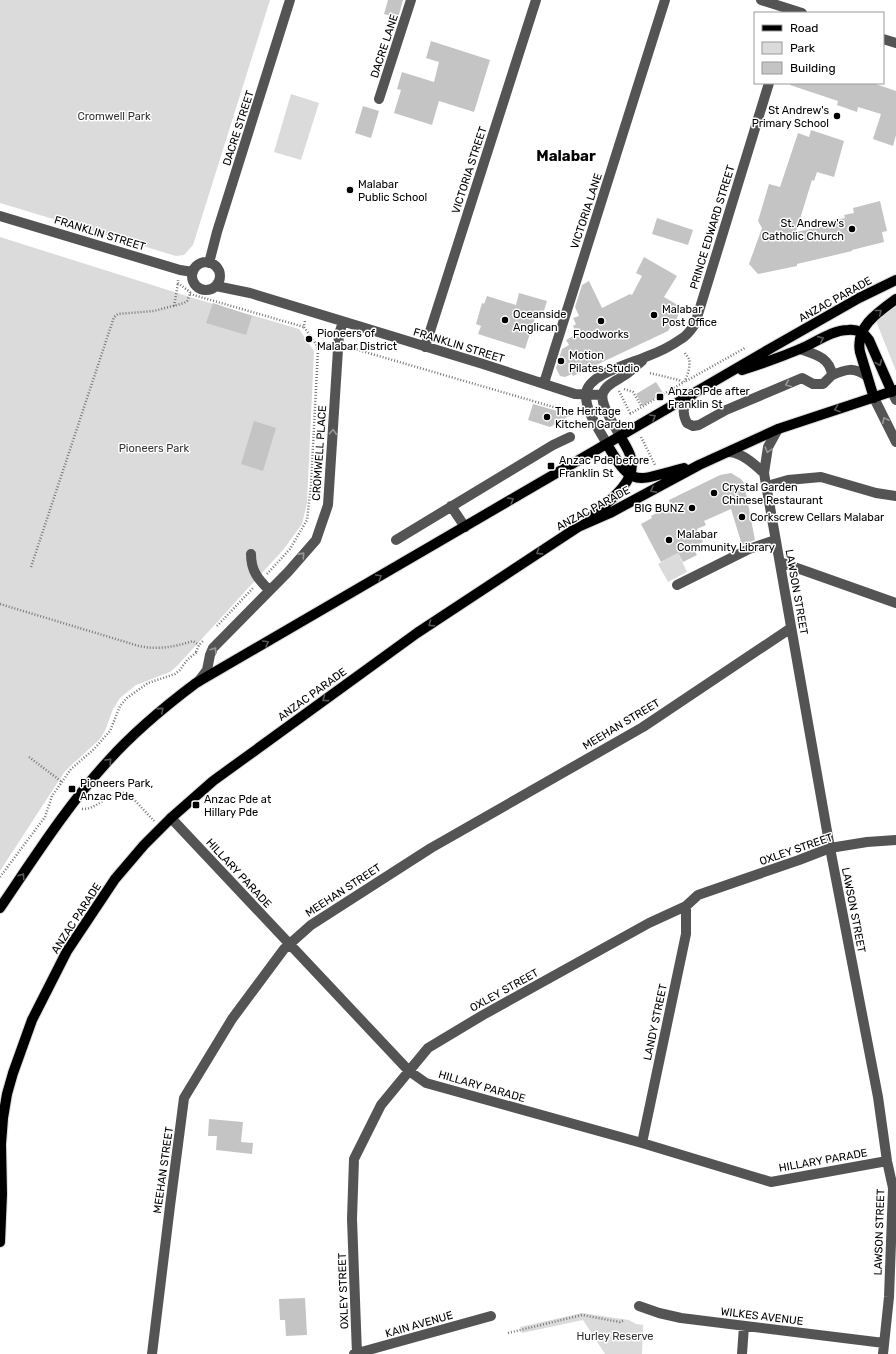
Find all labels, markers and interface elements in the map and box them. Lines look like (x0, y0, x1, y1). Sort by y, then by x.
street label: DACRE LANE (368, 12, 401, 80)
legend (754, 12, 884, 84)
text: Road (790, 21, 818, 35)
text: Park (790, 41, 816, 55)
text: Building (790, 61, 836, 75)
street label: DACRE STREET (220, 88, 257, 168)
place label: St Andrew's Primary School (752, 104, 829, 130)
park label: Cromwell Park (77, 110, 151, 123)
marker: St Andrew's Primary School (832, 111, 842, 121)
street label: VICTORIA STREET (449, 124, 490, 216)
district label: Malabar (536, 147, 596, 165)
street label: PRINCE EDWARD STREET (687, 163, 738, 291)
street label: VICTORIA LANE (568, 171, 605, 251)
place label: Malabar Public School (358, 178, 427, 204)
marker: Malabar Public School (345, 185, 355, 195)
street label: FRANKLIN STREET (53, 213, 148, 254)
place label: St. Andrew's Catholic Church (762, 217, 844, 243)
marker: St. Andrew's Catholic Church (847, 224, 857, 234)
street label: ANZAC PARADE (796, 274, 874, 325)
place label: Malabar Post Office (662, 303, 717, 329)
place label: Oceanside Anglican (513, 308, 566, 334)
marker: Malabar Post Office (649, 310, 659, 320)
one-way arrow (874, 310, 882, 317)
marker: Oceanside Anglican (500, 315, 510, 325)
marker: Foodworks (596, 316, 606, 326)
street label: FRANKLIN STREET (412, 325, 507, 366)
place label: Pioneers of Malabar District (317, 327, 398, 353)
place label: Foodworks (573, 328, 629, 341)
marker: Pioneers of Malabar District (304, 334, 314, 344)
one-way arrow (817, 336, 824, 344)
place label: Motion Pilates Studio (569, 349, 639, 375)
marker: Motion Pilates Studio (556, 356, 566, 366)
one-way arrow (875, 359, 883, 366)
one-way arrow (784, 380, 791, 388)
place label: Anzac Pde after Franklin St (668, 385, 751, 411)
marker: Anzac Pde after Franklin St (655, 392, 665, 402)
street label: CROMWELL PLACE (310, 405, 329, 501)
place label: The Heritage Kitchen Garden (555, 405, 634, 431)
one-way arrow (834, 405, 841, 413)
marker: The Heritage Kitchen Garden (542, 412, 552, 422)
one-way arrow (649, 414, 656, 421)
one-way arrow (882, 417, 890, 424)
one-way arrow (328, 429, 337, 435)
park label: Pioneers Park (119, 442, 190, 455)
one-way arrow (764, 447, 773, 454)
place label: Anzac Pde before Franklin St (559, 454, 649, 480)
marker: Anzac Pde before Franklin St (546, 461, 556, 471)
place label: Crystal Garden Chinese Restaurant (722, 481, 824, 507)
street label: ANZAC PARADE (554, 483, 633, 533)
one-way arrow (650, 485, 657, 492)
marker: Crystal Garden Chinese Restaurant (709, 488, 719, 498)
one-way arrow (507, 498, 514, 505)
place label: BIG BUNZ (634, 502, 684, 515)
marker: BIG BUNZ (687, 503, 697, 513)
place label: Corkscrew Cellars Malabar (750, 511, 885, 524)
marker: Corkscrew Cellars Malabar (737, 512, 747, 522)
place label: Malabar Community Library (677, 528, 775, 554)
marker: Malabar Community Library (664, 535, 674, 545)
one-way arrow (536, 547, 543, 555)
street label: LAWSON STREET (783, 548, 811, 636)
one-way arrow (298, 552, 305, 560)
one-way arrow (375, 575, 382, 582)
one-way arrow (428, 619, 435, 627)
one-way arrow (262, 640, 269, 647)
one-way arrow (209, 647, 216, 654)
street label: ANZAC PARADE (275, 665, 349, 724)
one-way arrow (322, 695, 329, 702)
street label: MEEHAN STREET (580, 696, 663, 753)
one-way arrow (156, 708, 163, 715)
one-way arrow (104, 758, 111, 766)
place label: Pioneers Park, Anzac Pde (80, 777, 153, 803)
marker: Pioneers Park, Anzac Pde (67, 784, 77, 794)
place label: Anzac Pde at Hillary Pde (204, 793, 272, 819)
marker: Anzac Pde at Hillary Pde (191, 800, 201, 810)
street label: OXLEY STREET (758, 831, 835, 868)
street label: HILLARY PARADE (203, 836, 274, 911)
street label: MEEHAN STREET (303, 861, 384, 920)
street label: LAWSON STREET (839, 866, 868, 954)
one-way arrow (17, 873, 24, 880)
street label: ANZAC PARADE (49, 880, 104, 956)
street label: OXLEY STREET (468, 966, 541, 1015)
street label: LANDY STREET (641, 982, 670, 1062)
street label: HILLARY PARADE (437, 1068, 527, 1105)
street label: MEEHAN STREET (151, 1125, 176, 1214)
street label: HILLARY PARADE (778, 1146, 869, 1175)
street label: LAWSON STREET (871, 1188, 888, 1276)
street label: OXLEY STREET (336, 1252, 351, 1329)
street label: WILKES AVENUE (720, 1305, 804, 1328)
street label: KAIN AVENUE (384, 1309, 455, 1340)
park label: Hurley Reserve (576, 1330, 654, 1343)

